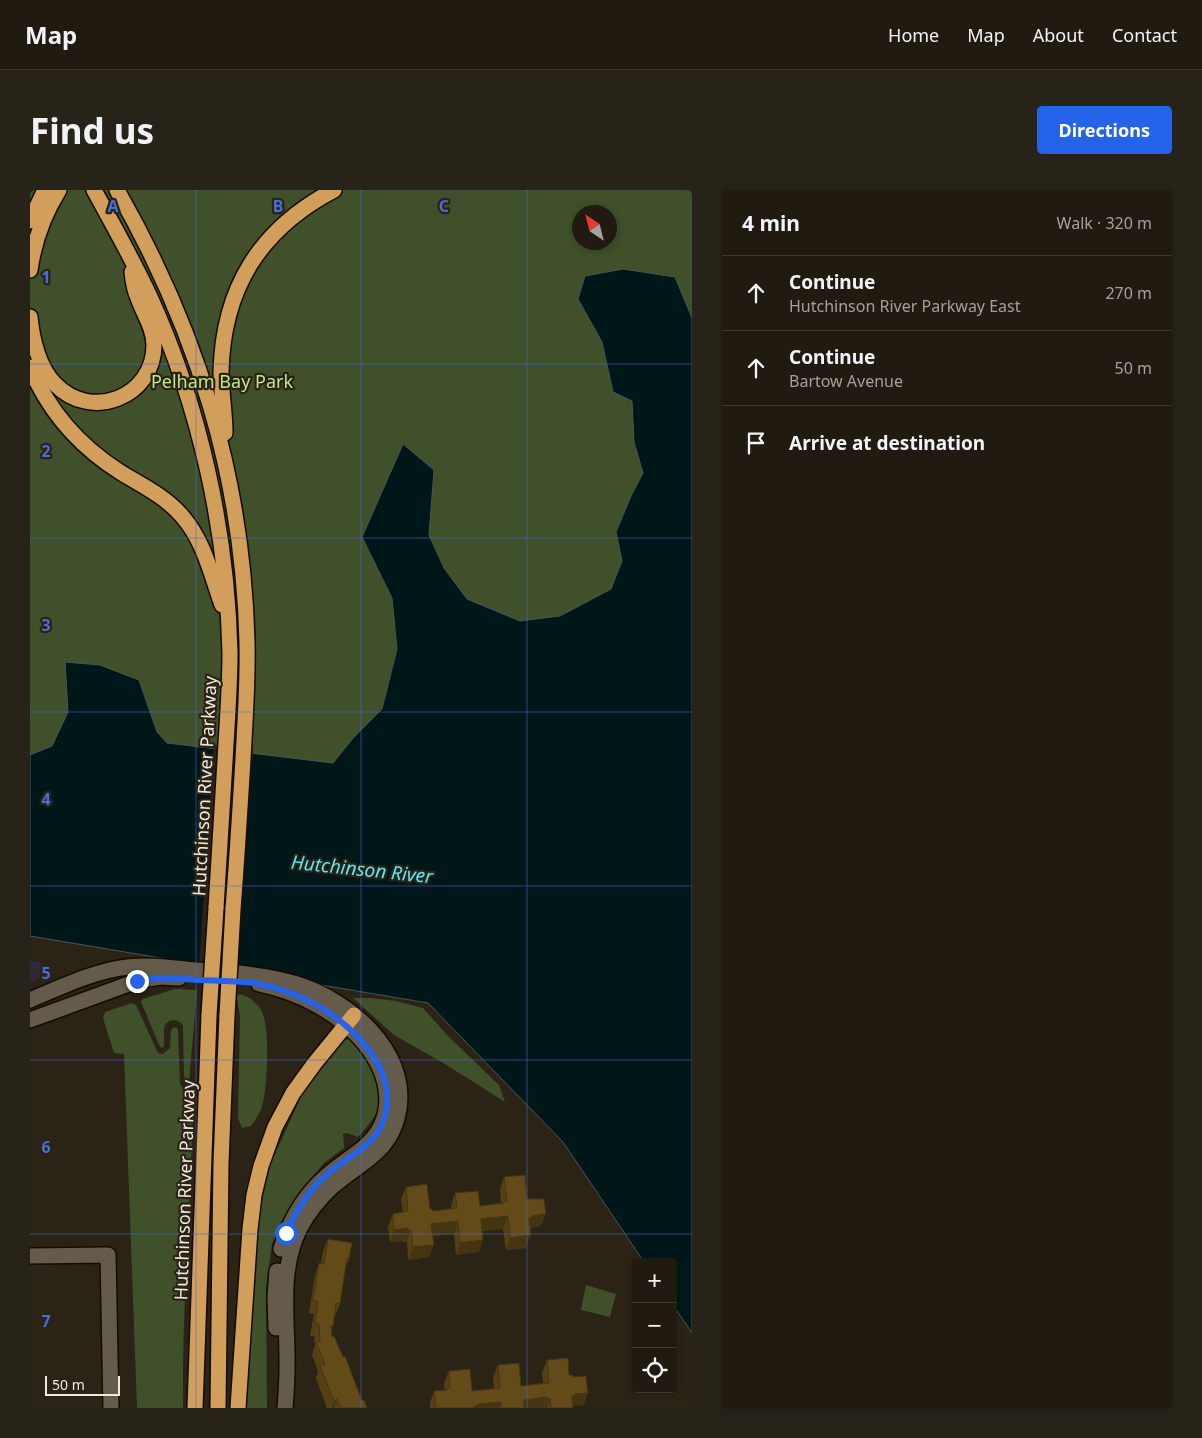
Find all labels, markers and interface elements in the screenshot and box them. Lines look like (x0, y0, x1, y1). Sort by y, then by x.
text: Map (25, 18, 77, 51)
text: Home (888, 23, 939, 47)
text: Map (967, 23, 1005, 47)
text: About (1033, 23, 1084, 47)
text: Contact (1112, 23, 1177, 47)
button: Directions (1037, 106, 1172, 154)
text: Find us (30, 107, 154, 154)
text: A (107, 195, 119, 217)
text: B (273, 195, 283, 217)
text: C (439, 195, 449, 217)
north arrow (572, 205, 617, 250)
text: 4 min (742, 209, 800, 237)
text: Walk · 320 m (1057, 212, 1152, 234)
text: 1 (41, 266, 51, 288)
text: Continue (789, 269, 875, 295)
icon: ahead (742, 279, 770, 307)
text: 270 m (1105, 282, 1152, 304)
text: Hutchinson River Parkway East (789, 295, 1021, 317)
text: Continue (789, 344, 875, 370)
icon: ahead (742, 354, 770, 382)
text: 50 m (1115, 357, 1152, 379)
park label: Pelham Bay Park (151, 369, 293, 393)
text: Bartow Avenue (789, 370, 903, 392)
icon: arrive (742, 429, 770, 457)
text: Arrive at destination (789, 430, 985, 456)
text: 2 (41, 440, 51, 462)
text: 3 (41, 614, 51, 636)
street label: Hutchinson River Parkway (186, 674, 222, 897)
text: 4 (41, 788, 51, 810)
water label: Hutchinson River (290, 849, 436, 890)
text: 5 (41, 962, 51, 984)
route end (126, 970, 149, 993)
street label: Hutchinson River Parkway (168, 1079, 200, 1301)
text: 6 (41, 1136, 51, 1158)
route start (275, 1222, 298, 1245)
map controls (632, 1258, 677, 1393)
button: + (632, 1258, 677, 1303)
button: − (632, 1303, 677, 1348)
text: 7 (41, 1310, 51, 1332)
button: locate (632, 1348, 677, 1393)
scale bar (45, 1373, 120, 1396)
text: 50 m (52, 1375, 85, 1394)

